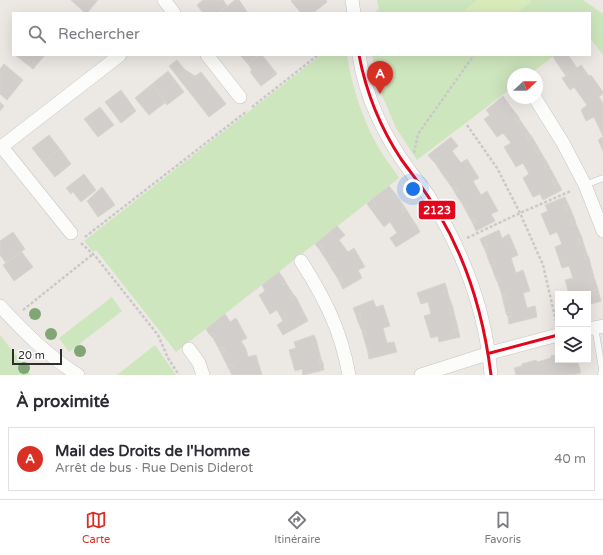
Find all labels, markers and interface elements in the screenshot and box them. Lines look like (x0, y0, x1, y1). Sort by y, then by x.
search box (12, 12, 591, 56)
icon: search (26, 23, 48, 45)
text: Rechercher (58, 25, 140, 43)
pin: A (367, 61, 393, 94)
north arrow (507, 68, 543, 104)
your location (403, 179, 423, 199)
line badge: 2123 (418, 200, 456, 220)
text: 2123 (423, 204, 451, 217)
map controls (555, 291, 591, 363)
button: locate (555, 291, 591, 327)
button: layers (555, 327, 591, 363)
scale bar (12, 347, 62, 366)
text: 20 m (18, 349, 45, 362)
text: À proximité (16, 391, 109, 412)
text: Mail des Droits de l'Homme (55, 442, 250, 460)
text: A (25, 451, 35, 467)
text: 40 m (554, 451, 586, 467)
text: Arrêt de bus · Rue Denis Diderot (55, 460, 253, 476)
tab: Carte (82, 509, 110, 546)
tab: Itinéraire (274, 509, 321, 546)
tab: Favoris (484, 509, 521, 546)

